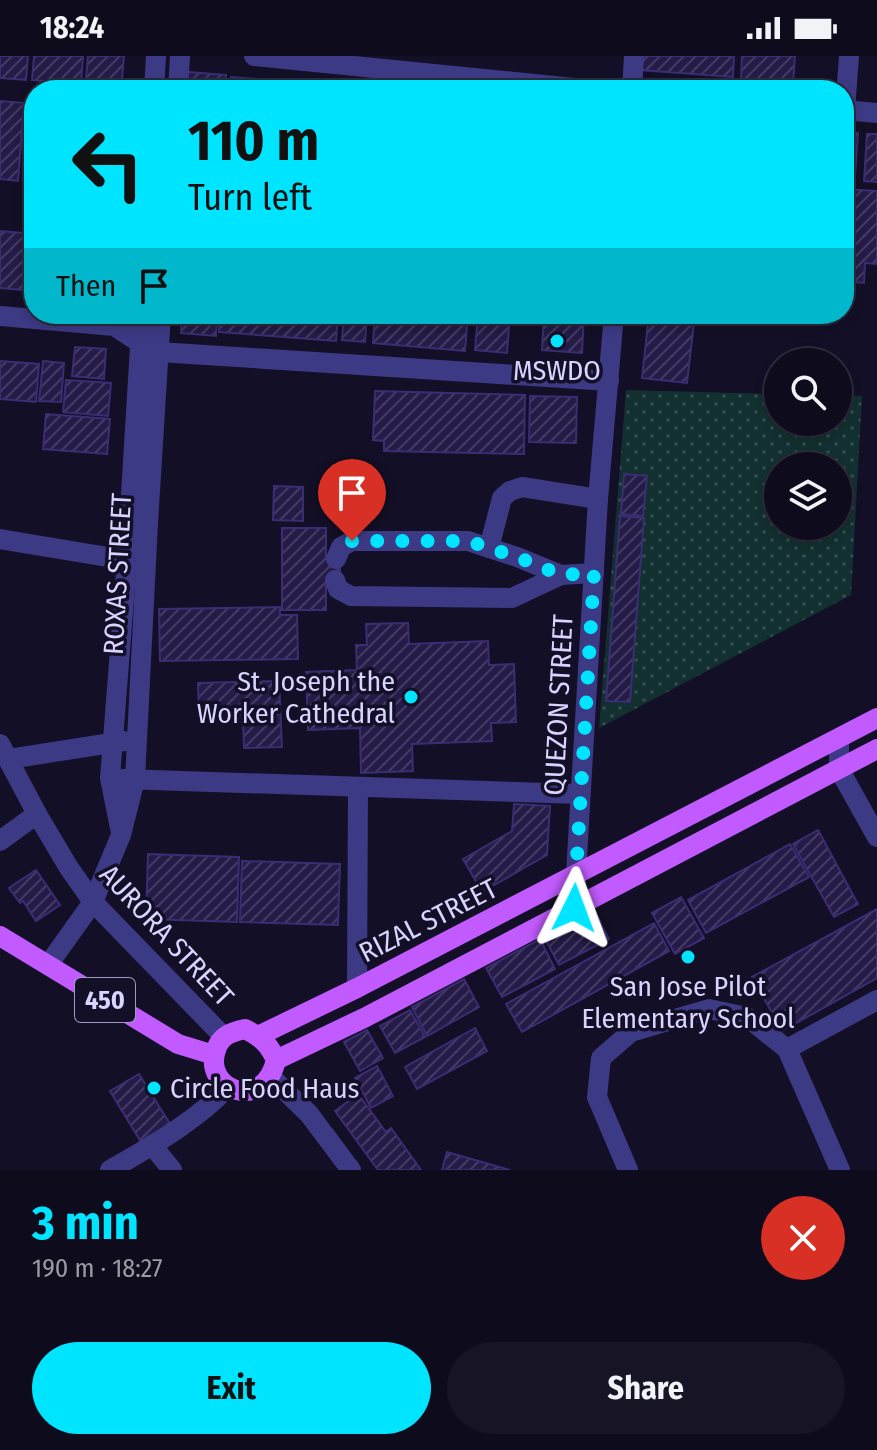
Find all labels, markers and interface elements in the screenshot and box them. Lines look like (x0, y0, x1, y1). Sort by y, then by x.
text: 18:24 (40, 10, 104, 46)
text: 110 m (188, 108, 319, 175)
icon: left (56, 112, 160, 216)
text: Turn left (188, 176, 312, 220)
icon: arrive (132, 264, 176, 308)
text: Then (56, 268, 116, 304)
marker: MSWDO (548, 332, 566, 350)
map controls (764, 348, 852, 540)
button: search (764, 348, 852, 436)
place label: MSWDO (513, 354, 601, 387)
button: layers (764, 452, 852, 540)
pin (318, 459, 386, 541)
icon: arrive (330, 471, 374, 515)
street label: ROXAS STREET (97, 492, 138, 656)
street label: QUEZON STREET (537, 614, 580, 796)
place label: St. Joseph the Worker Cathedral (197, 665, 395, 730)
marker: St. Joseph the Worker Cathedral (402, 688, 420, 706)
street label: AURORA STREET (93, 858, 240, 1013)
position arrow (532, 866, 616, 950)
street label: RIZAL STREET (354, 872, 503, 969)
marker: San Jose Pilot Elementary School (679, 948, 697, 966)
place label: San Jose Pilot Elementary School (581, 970, 795, 1035)
road number: 450 (75, 978, 135, 1022)
place label: Circle Food Haus (170, 1072, 360, 1105)
marker: Circle Food Haus (145, 1079, 163, 1097)
text: 3 min (32, 1194, 139, 1252)
button: close (761, 1196, 845, 1280)
text: 190 m · 18:27 (32, 1253, 163, 1284)
button: Exit (32, 1342, 431, 1434)
button: Share (447, 1342, 845, 1434)

